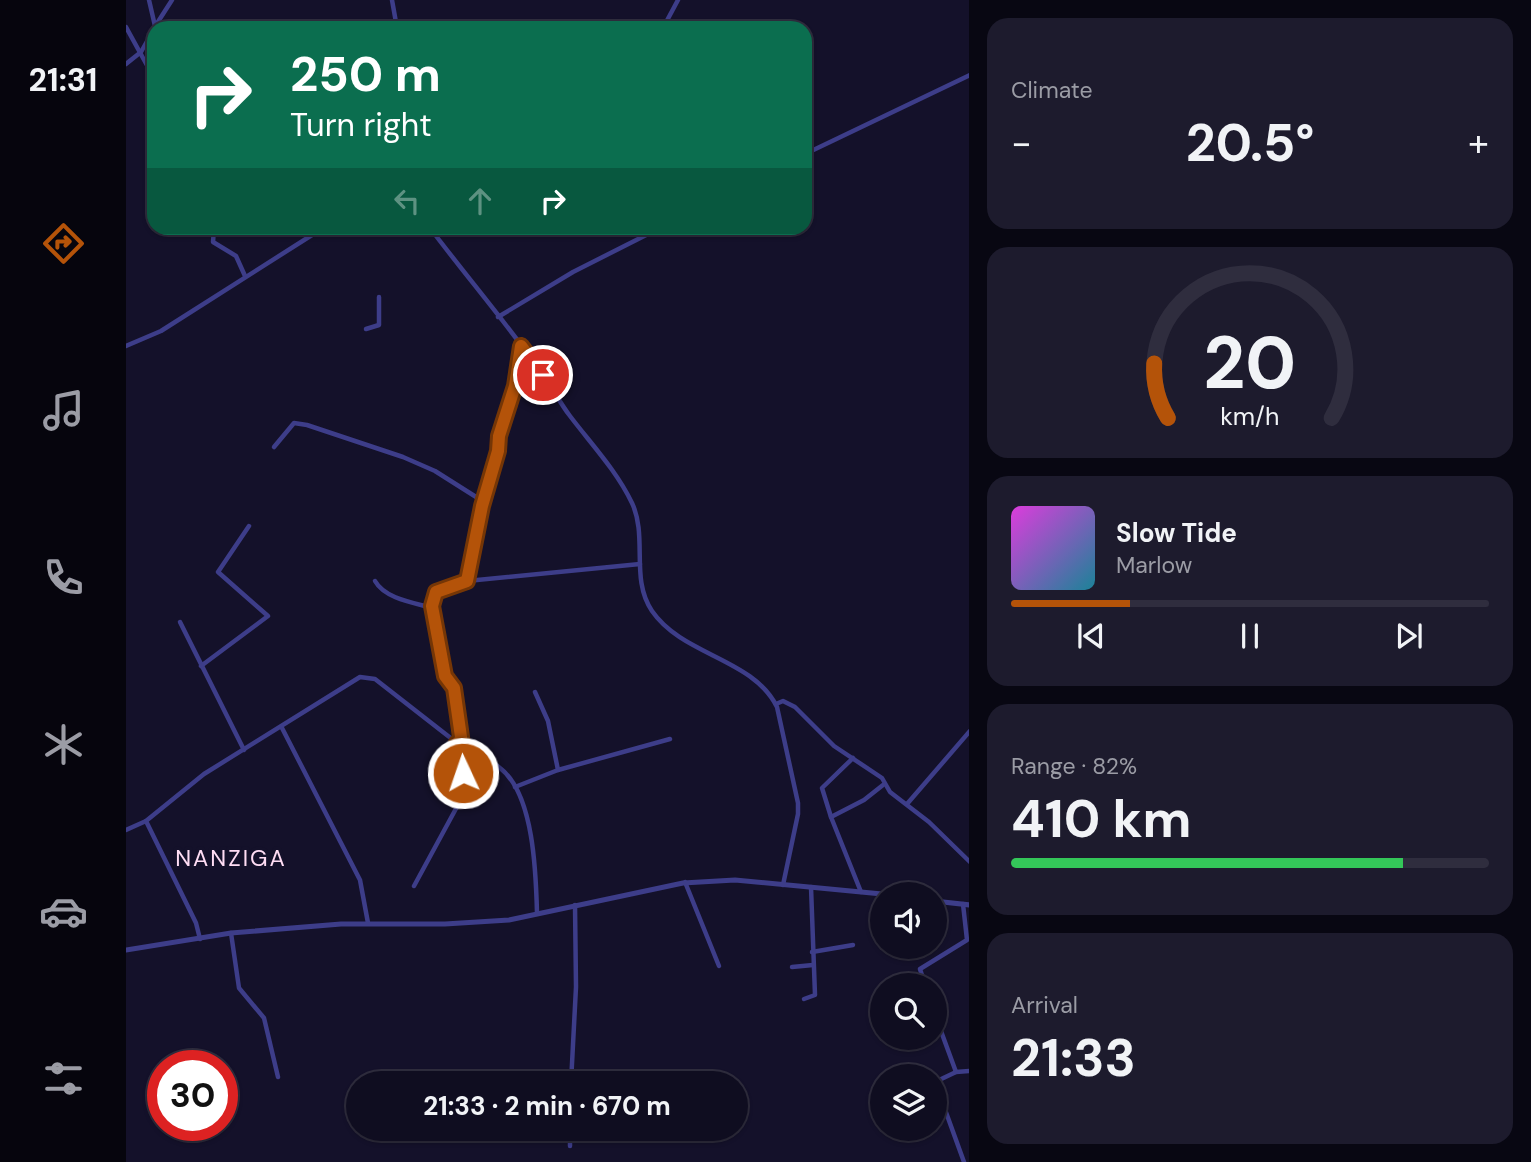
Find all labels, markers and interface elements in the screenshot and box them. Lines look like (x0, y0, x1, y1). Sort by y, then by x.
text: 250 m (290, 42, 441, 106)
icon: right (175, 49, 266, 140)
text: 21:31 (29, 59, 97, 101)
text: Climate (1011, 75, 1093, 105)
text: Turn right (290, 104, 432, 146)
text: 20.5° (1186, 109, 1314, 177)
text: − (1011, 118, 1032, 168)
text: + (1468, 118, 1489, 168)
icon: left (388, 182, 426, 220)
icon: ahead (461, 182, 499, 220)
icon: right (534, 182, 572, 220)
icon: directions (39, 219, 88, 268)
text: 20 (1204, 317, 1296, 412)
pin (513, 345, 573, 405)
icon: arrive (524, 356, 562, 394)
icon: music (39, 386, 88, 435)
text: km/h (1220, 400, 1280, 433)
text: Slow Tide (1116, 516, 1237, 550)
text: Marlow (1116, 550, 1192, 580)
icon: phone (39, 553, 88, 602)
icon: previous (1072, 617, 1110, 655)
icon: pause (1231, 617, 1269, 655)
icon: next (1390, 617, 1428, 655)
icon: climate (39, 720, 88, 769)
position arrow (426, 736, 500, 810)
text: Range · 82% (1011, 751, 1137, 781)
text: 410 km (1011, 785, 1192, 853)
district label: NANZIGA (175, 843, 287, 873)
map controls (870, 882, 947, 1141)
button: sound (870, 882, 947, 959)
icon: car (39, 887, 88, 936)
button: search (870, 973, 947, 1050)
text: Arrival (1011, 990, 1078, 1020)
text: 21:33 (1011, 1024, 1136, 1092)
speed limit sign: 30 (147, 1050, 238, 1141)
icon: filters (39, 1054, 88, 1103)
button: layers (870, 1064, 947, 1141)
text: 21:33 · 2 min · 670 m (423, 1089, 671, 1123)

